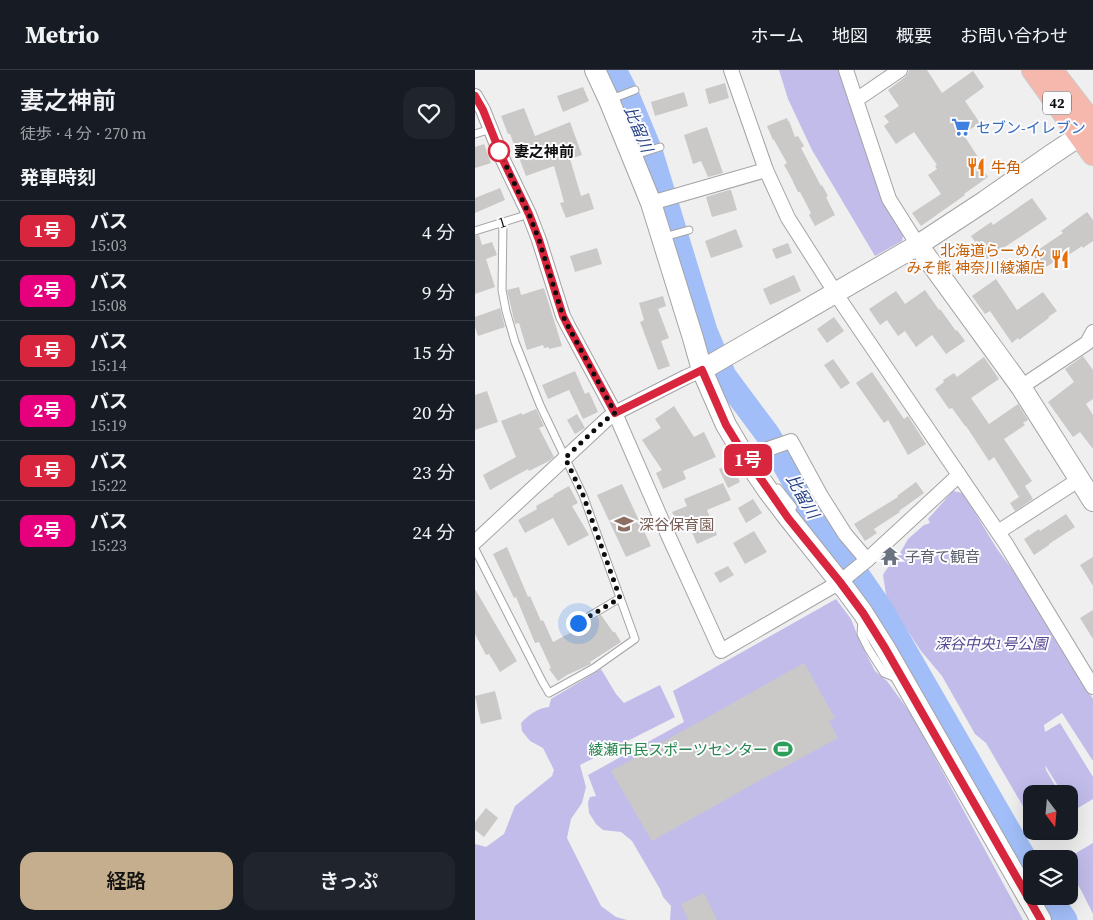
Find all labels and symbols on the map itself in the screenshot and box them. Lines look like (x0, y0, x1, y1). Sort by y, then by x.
road number: 42 (1043, 92, 1071, 114)
water label: 比留川 (619, 103, 659, 157)
supermarket icon: セブン-イレブン (950, 116, 972, 138)
place label: セブン-イレブン (976, 117, 1086, 138)
marker: 妻之神前 (488, 140, 510, 162)
place label: 妻之神前 (514, 141, 574, 162)
restaurant icon: 牛角 (965, 156, 987, 178)
place label: 牛角 (991, 157, 1021, 178)
street label: 1 (495, 211, 509, 233)
place label: 北海道らーめん みそ熊 神奈川綾瀬店 (907, 240, 1045, 278)
restaurant icon: 北海道らーめん みそ熊 神奈川綾瀬店 (1049, 248, 1071, 270)
line badge: 1号 (725, 444, 771, 476)
water label: 比留川 (781, 470, 826, 524)
school or university icon: 深谷保育園 (613, 513, 635, 535)
place label: 深谷保育園 (639, 514, 714, 535)
temple icon: 子育て観音 (879, 545, 901, 567)
place label: 子育て観音 (905, 546, 980, 567)
your location (566, 611, 591, 636)
park label: 深谷中央1号公園 (935, 633, 1049, 654)
sports icon: 綾瀬市民スポーツセンター (772, 738, 794, 760)
place label: 綾瀬市民スポーツセンター (588, 739, 768, 760)
north arrow (1023, 785, 1077, 840)

